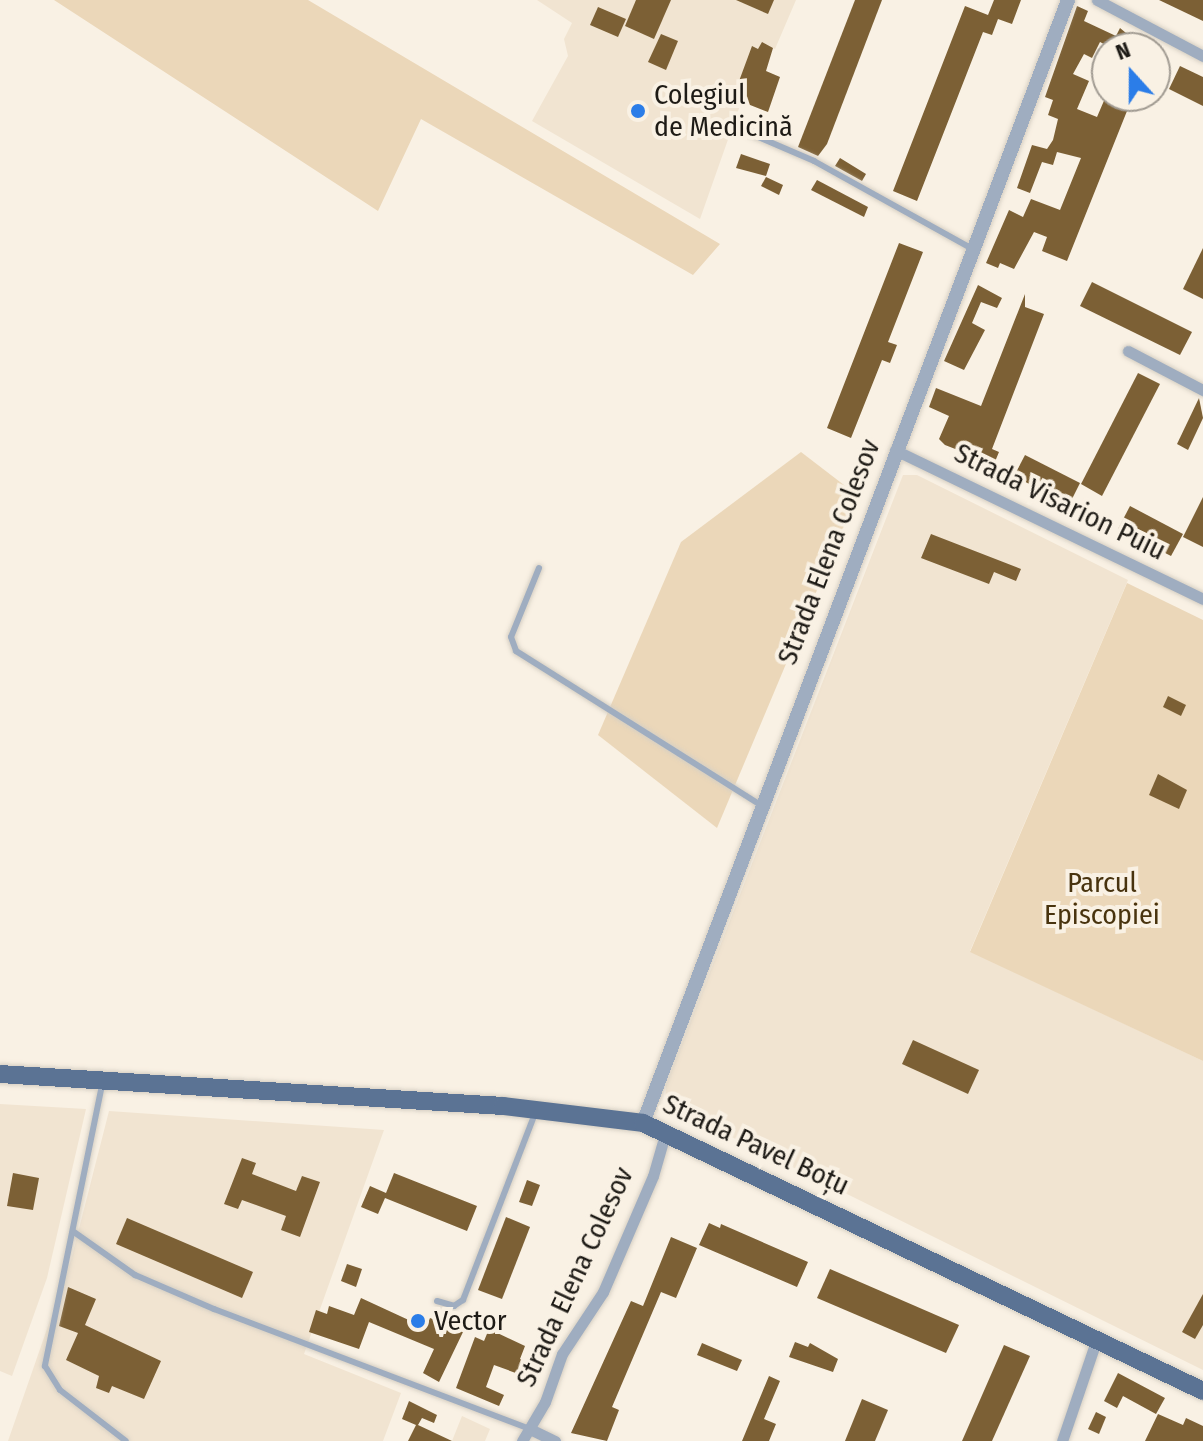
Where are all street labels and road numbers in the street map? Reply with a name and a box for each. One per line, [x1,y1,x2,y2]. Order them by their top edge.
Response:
street label: Strada Elena Colesov [771,435,887,669]
street label: Strada Visarion Puiu [949,436,1171,568]
street label: Strada Pavel Boțu [658,1087,854,1203]
street label: Strada Elena Colesov [509,1162,641,1392]

